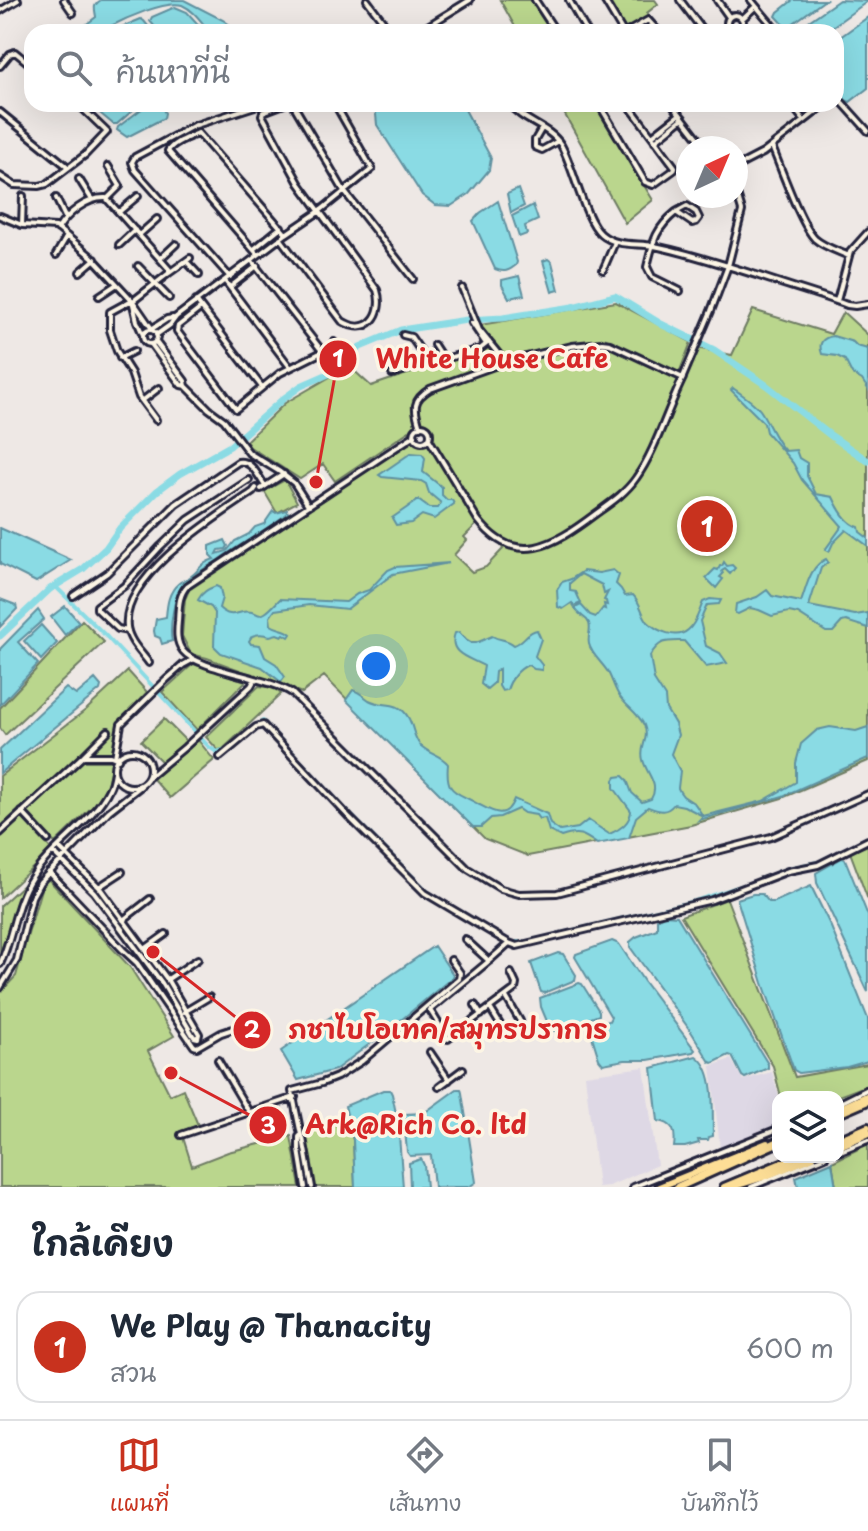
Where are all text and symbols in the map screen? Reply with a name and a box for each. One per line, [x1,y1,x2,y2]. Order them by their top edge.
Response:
search box [24,24,844,112]
icon: search [52,46,96,90]
text: ค้นหาที่นี่ [116,48,230,93]
north arrow [676,136,748,208]
callout: White House Cafe [318,334,625,384]
text: White House Cafe [376,338,608,377]
text: 1 [332,339,344,375]
pin: 1 [681,496,733,556]
your location [356,646,396,686]
callout: ภชาไบโอเทค/สมุทรปราการ [232,1005,624,1055]
text: ภชาไบโอเทค/สมุทรปราการ [288,1009,608,1050]
text: 2 [244,1010,261,1046]
map controls [772,1091,844,1163]
button: layers [772,1091,844,1163]
callout: Ark@Rich Co. ltd [248,1100,544,1150]
text: Ark@Rich Co. ltd [305,1104,527,1143]
text: 3 [260,1106,276,1142]
text: ใกล้เคียง [32,1216,174,1268]
text: We Play @ Thanacity [110,1302,431,1347]
text: 1 [54,1328,66,1367]
text: 600 m [746,1328,834,1367]
text: สวน [110,1352,156,1391]
tab: แผนที่ [110,1433,169,1519]
tab: เส้นทาง [389,1433,461,1519]
tab: บันทึกไว้ [681,1433,758,1519]

